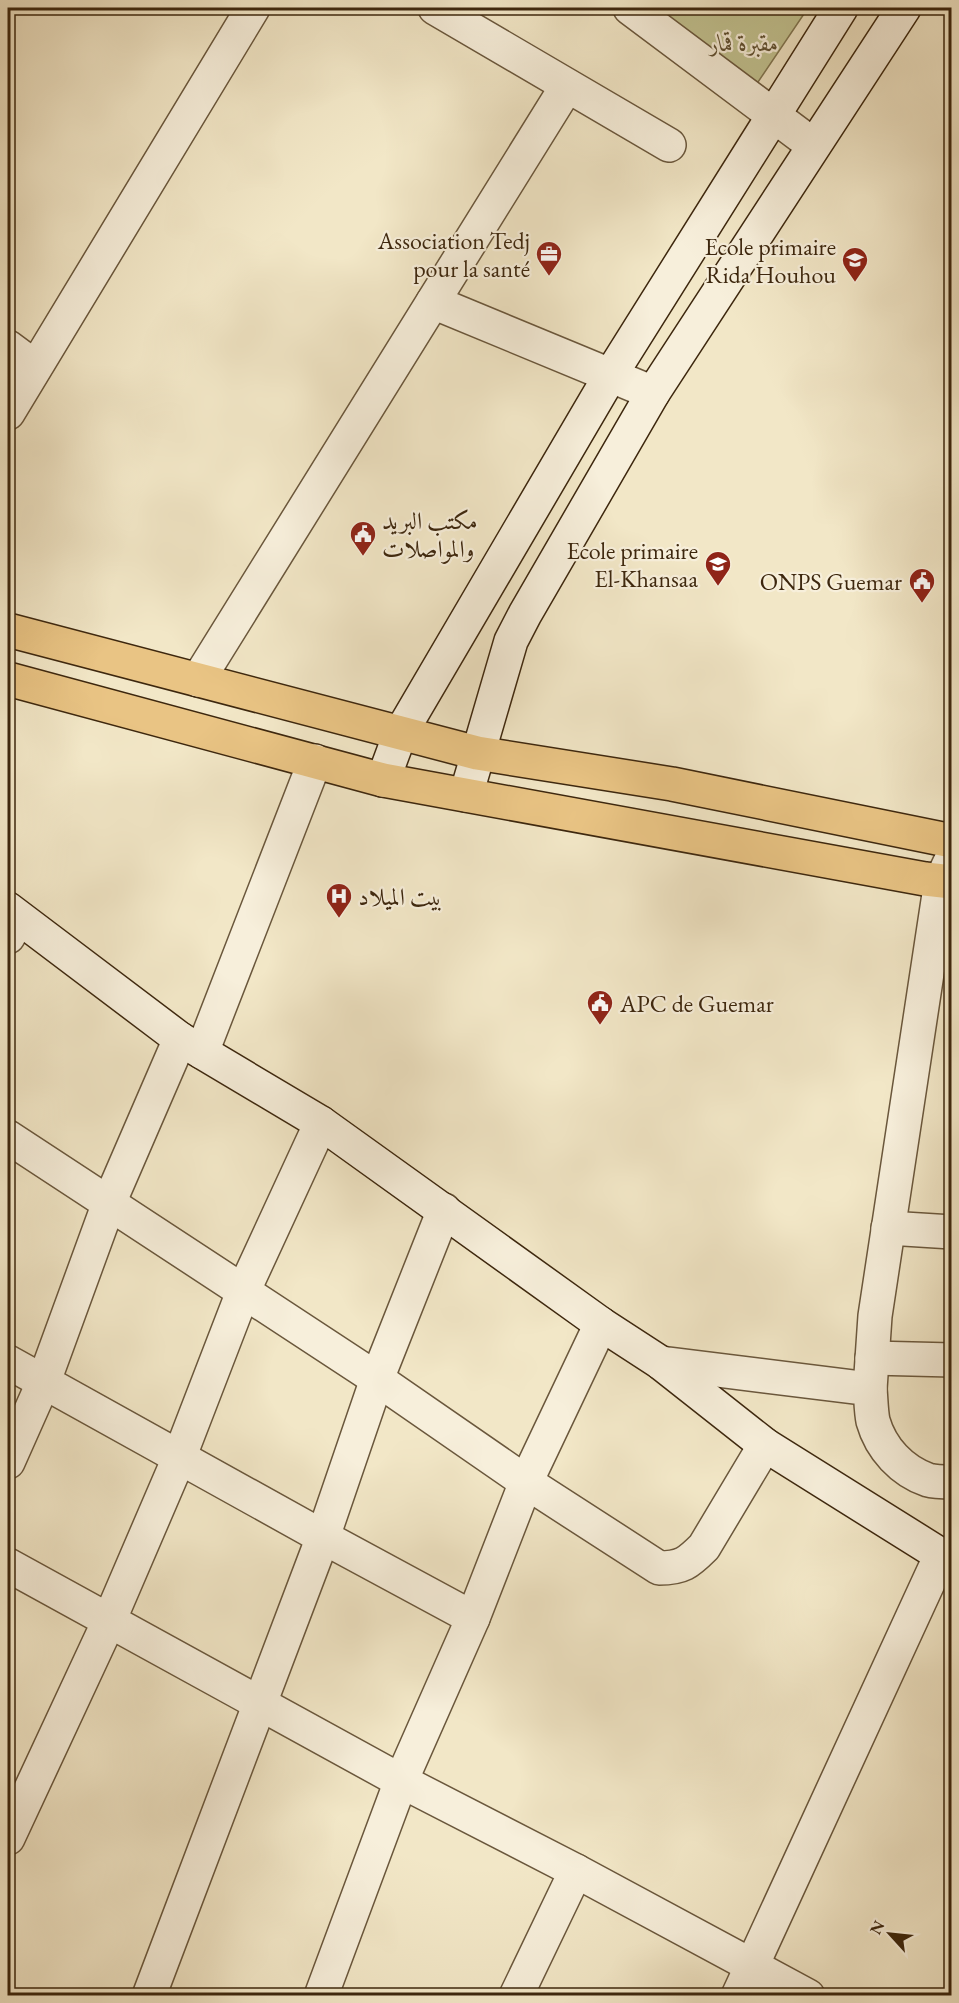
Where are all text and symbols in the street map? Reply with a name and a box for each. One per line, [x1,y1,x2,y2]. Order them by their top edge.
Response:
park label: مقبرة قمار [707,27,779,58]
place label: Association Tedj pour la santé [377,225,530,284]
place label: Ecole primaire Rida Houhou [704,231,836,290]
office icon: Association Tedj pour la santé [534,239,564,277]
school or university icon: Ecole primaire Rida Houhou [840,245,870,283]
place label: مكتب البريد والمواصلات [382,505,478,564]
public building icon: مكتب البريد والمواصلات [348,519,378,557]
place label: Ecole primaire El-Khansaa [566,535,698,594]
school or university icon: Ecole primaire El-Khansaa [703,549,733,587]
place label: ONPS Guemar [760,566,902,597]
public building icon: ONPS Guemar [907,566,937,604]
hospital icon: بيت الميلاد [324,881,354,919]
place label: بيت الميلاد [358,881,442,912]
public building icon: APC de Guemar [585,988,615,1026]
place label: APC de Guemar [619,988,774,1019]
north arrow [860,1904,920,1964]
text: N [865,1917,889,1938]

